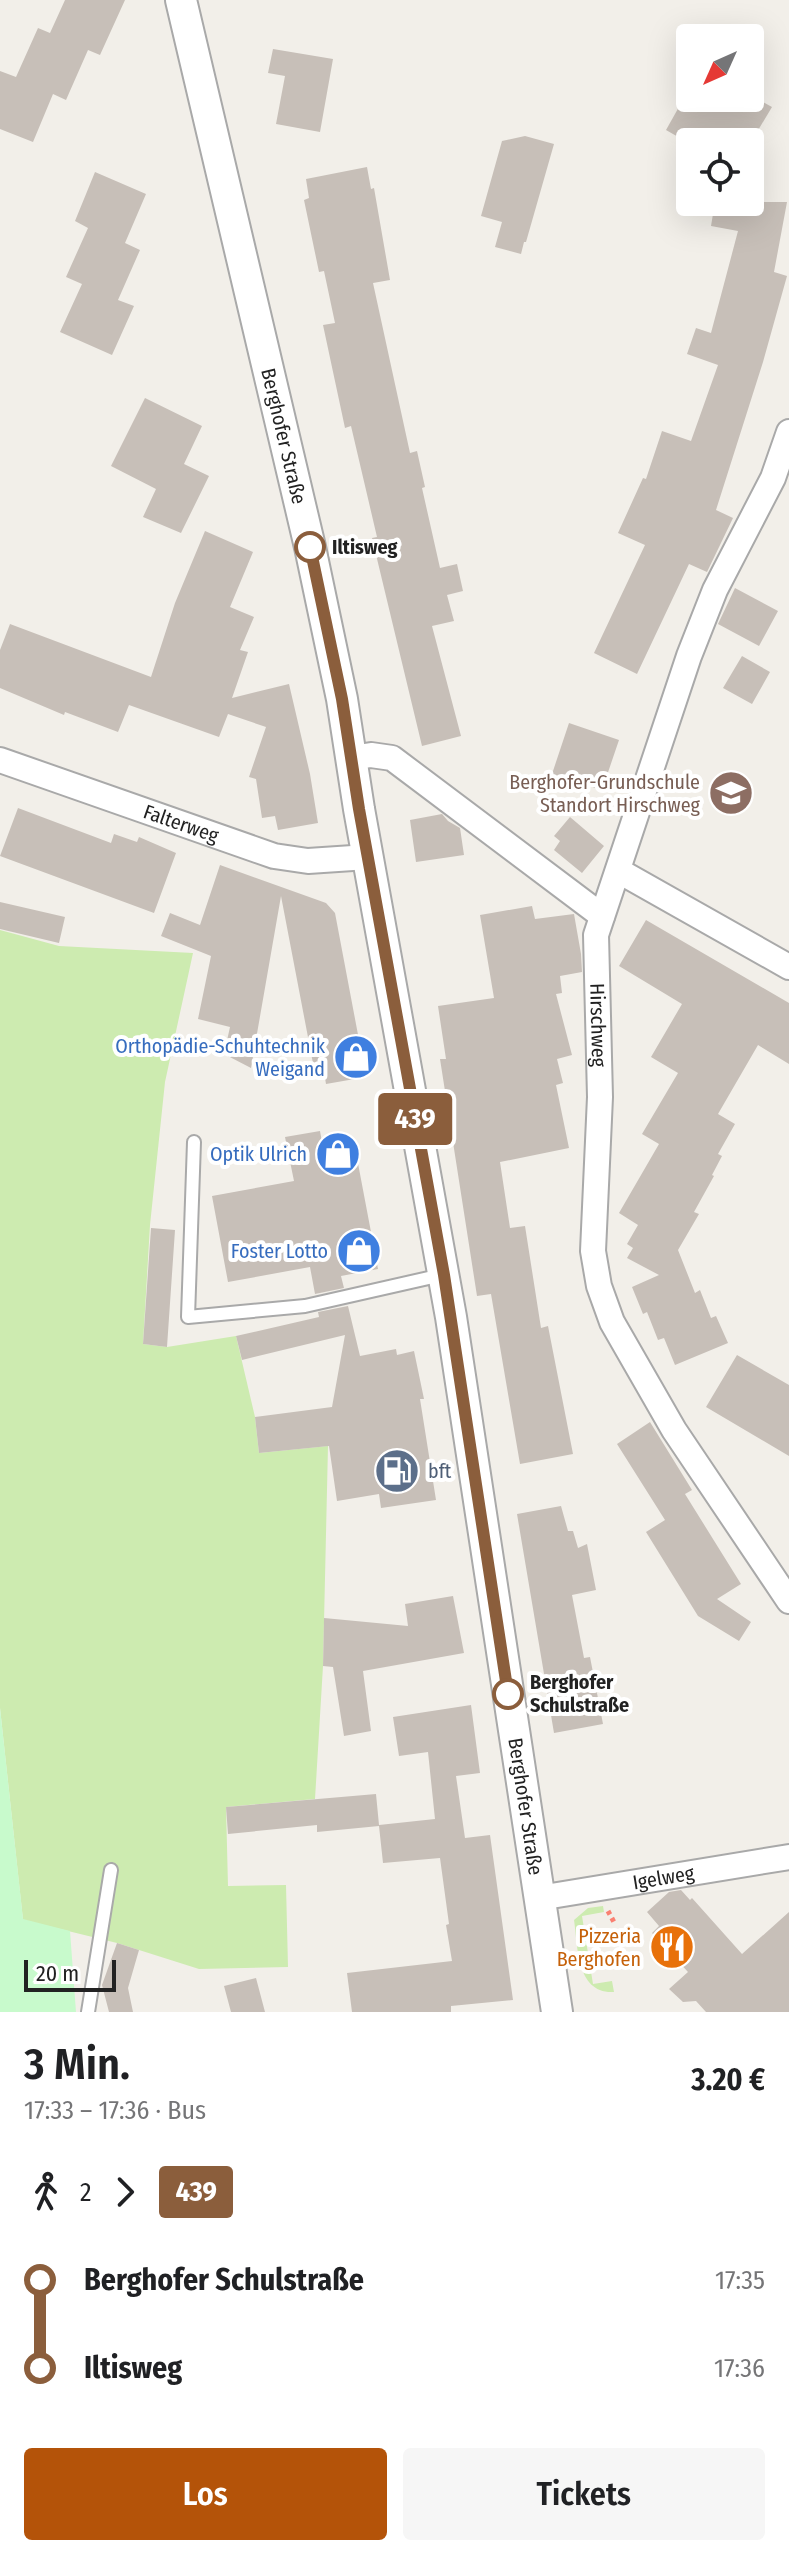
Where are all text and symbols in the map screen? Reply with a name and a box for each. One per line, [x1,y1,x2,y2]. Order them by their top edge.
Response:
north arrow [676,24,764,112]
map controls [676,24,764,216]
button: locate [676,128,764,216]
street label: Berghofer Straße [256,366,311,506]
marker: Iltisweg [295,532,325,562]
place label: Iltisweg [332,535,398,559]
school or university icon: Berghofer-Grundschule Standort Hirschweg [707,769,755,817]
place label: Berghofer-Grundschule Standort Hirschweg [509,770,701,817]
street label: Falterweg [140,799,223,848]
street label: Hirschweg [585,983,611,1068]
shop icon: Orthopädie-Schuhtechnik Weigand [332,1033,380,1081]
place label: Orthopädie-Schuhtechnik Weigand [115,1034,326,1081]
line badge: 439 [369,1093,461,1145]
text: 439 [394,1102,436,1135]
shop icon: Optik Ulrich [314,1130,362,1178]
place label: Optik Ulrich [210,1142,307,1166]
shop icon: Foster Lotto [335,1227,383,1275]
place label: Foster Lotto [231,1239,328,1263]
fuel station icon: bft [373,1447,421,1495]
place label: bft [428,1459,452,1483]
place label: Berghofer Schulstraße [530,1670,629,1717]
marker: Berghofer Schulstraße [493,1679,523,1709]
street label: Berghofer Straße [503,1736,548,1877]
street label: Igelweg [631,1861,696,1894]
restaurant icon: Pizzeria Berghofen [648,1923,696,1971]
place label: Pizzeria Berghofen [557,1924,641,1971]
scale bar [24,1956,116,1992]
text: 20 m [36,1960,79,1987]
text: 3 Min. [24,2038,130,2091]
text: 3.20 € [691,2062,765,2098]
text: 17:33 – 17:36 · Bus [24,2095,206,2126]
icon: walk [24,2170,68,2214]
icon: forward [103,2170,147,2214]
text: 439 [175,2175,217,2208]
text: 2 [80,2177,91,2208]
text: Berghofer Schulstraße [84,2262,364,2298]
text: 17:35 [715,2265,765,2296]
text: Iltisweg [84,2350,182,2386]
text: 17:36 [714,2353,765,2384]
button: Los [24,2448,387,2540]
button: Tickets [403,2448,765,2540]

